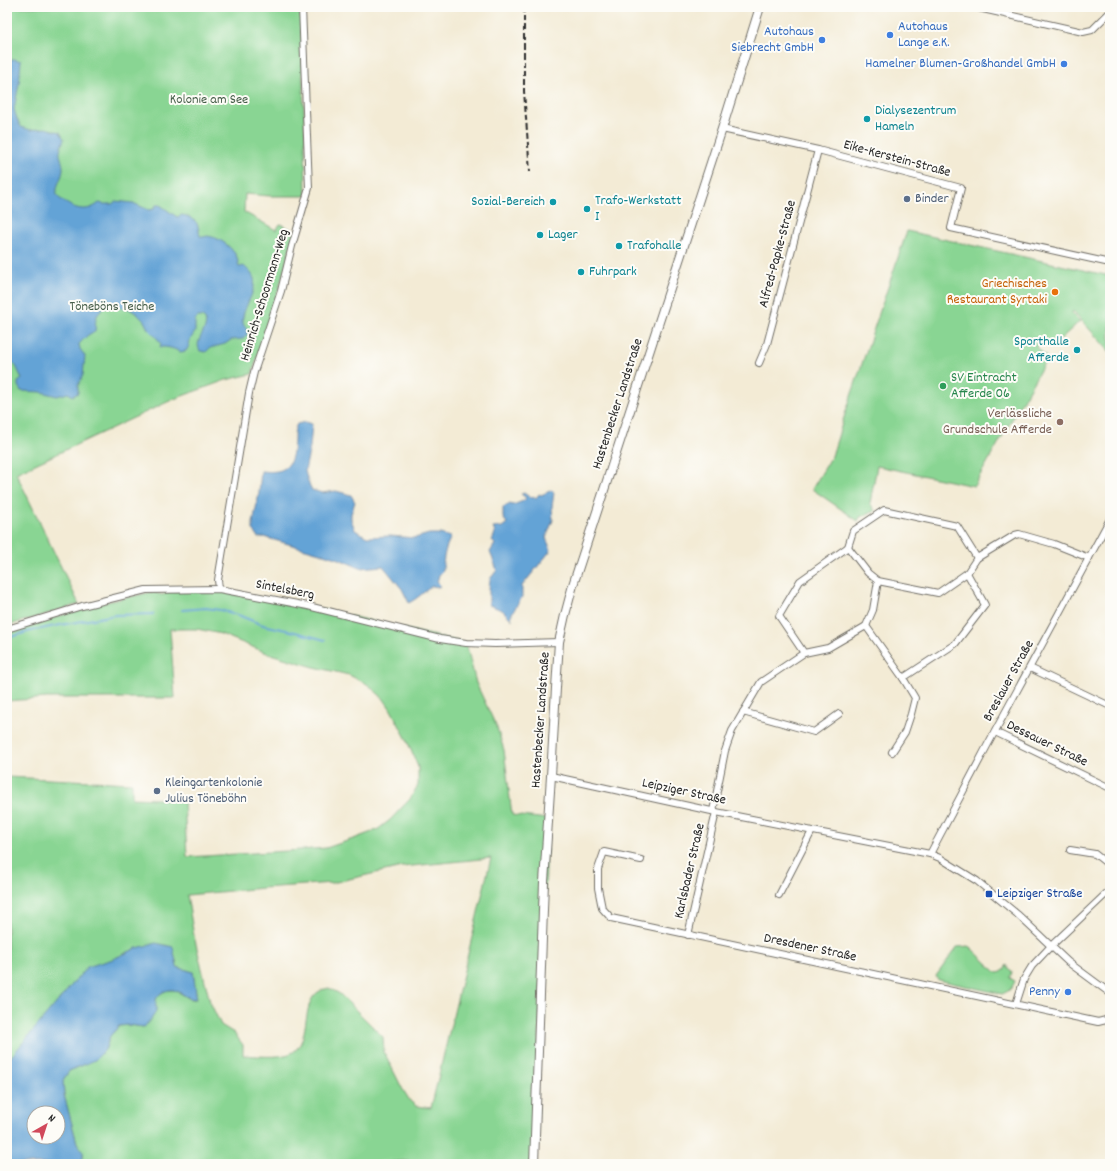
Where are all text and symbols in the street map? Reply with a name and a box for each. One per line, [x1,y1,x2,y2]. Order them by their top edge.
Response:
place label: Autohaus Lange e.K. [898,17,950,53]
place label: Autohaus Siebrecht GmbH [731,22,814,58]
marker: Autohaus Lange e.K. [885,30,895,40]
marker: Autohaus Siebrecht GmbH [817,35,827,45]
place label: Hamelner Blumen-Großhandel GmbH [865,54,1056,74]
marker: Hamelner Blumen-Großhandel GmbH [1059,59,1069,69]
park label: Kolonie am See [170,90,248,110]
place label: Dialysezentrum Hameln [875,101,956,137]
marker: Dialysezentrum Hameln [862,114,872,124]
street label: Eike-Kerstein-Straße [841,135,953,183]
place label: Binder [915,189,949,209]
place label: Trafo-Werkstatt I [595,191,681,227]
place label: Sozial-Bereich [471,192,545,212]
marker: Binder [902,194,912,204]
marker: Sozial-Bereich [548,197,558,207]
street label: Alfred-Papke-Straße [754,198,802,310]
marker: Trafo-Werkstatt I [582,204,592,214]
place label: Lager [548,225,579,245]
street label: Heinrich-Schoormann-Weg [235,227,295,363]
marker: Lager [535,230,545,240]
place label: Trafohalle [627,236,681,256]
marker: Trafohalle [614,241,624,251]
place label: Fuhrpark [589,262,637,282]
marker: Fuhrpark [576,267,586,277]
place label: Griechisches Restaurant Syrtaki [947,274,1047,310]
marker: Griechisches Restaurant Syrtaki [1050,287,1060,297]
park label: Töneböns Teiche [70,297,154,317]
place label: Sporthalle Afferde [1014,332,1069,368]
street label: Hastenbecker Landstraße [587,336,649,472]
marker: Sporthalle Afferde [1072,345,1082,355]
place label: SV Eintracht Afferde 06 [951,368,1017,404]
marker: SV Eintracht Afferde 06 [938,381,948,391]
place label: Verlässliche Grundschule Afferde [943,404,1052,440]
marker: Verlässliche Grundschule Afferde [1055,417,1065,427]
street label: Sintelsberg [254,575,316,605]
street label: Breslauer Straße [978,637,1040,725]
street label: Hastenbecker Landstraße [526,651,556,789]
street label: Dessauer Straße [1003,716,1091,772]
place label: Kleingartenkolonie Julius Töneböhn [165,773,262,809]
street label: Leipziger Straße [640,773,728,811]
marker: Kleingartenkolonie Julius Töneböhn [152,786,162,796]
street label: Karlsbader Straße [669,821,711,921]
place label: Leipziger Straße [997,884,1082,904]
marker: Leipziger Straße [984,889,994,899]
street label: Dresdener Straße [762,928,858,968]
place label: Penny [1029,982,1060,1002]
marker: Penny [1063,987,1073,997]
north arrow [26,1105,66,1145]
text: N [44,1111,59,1127]

